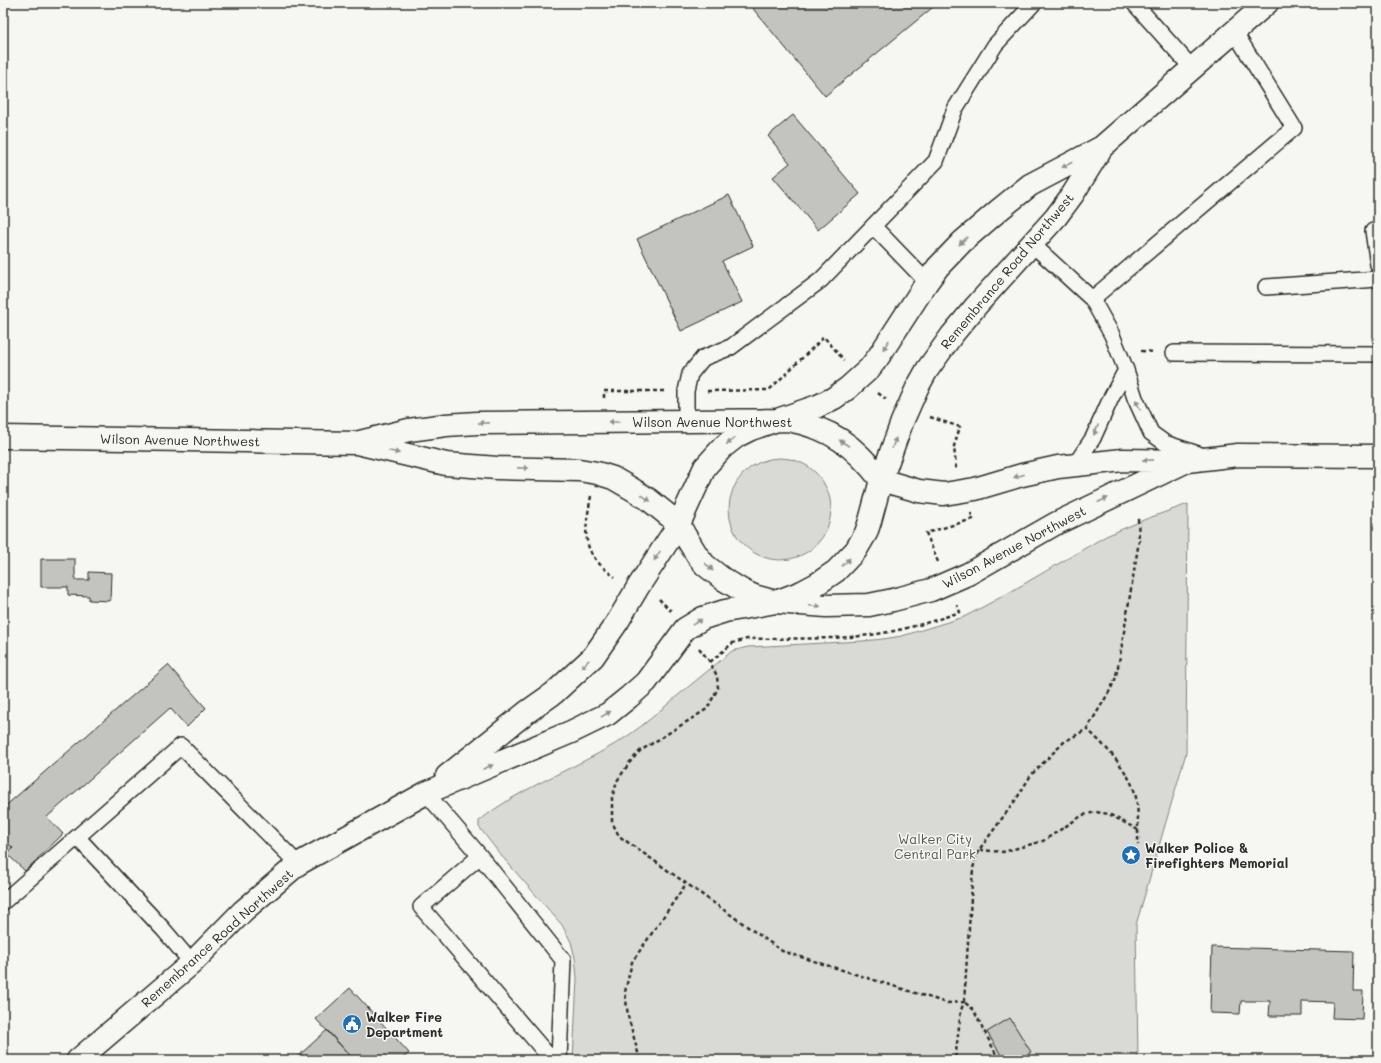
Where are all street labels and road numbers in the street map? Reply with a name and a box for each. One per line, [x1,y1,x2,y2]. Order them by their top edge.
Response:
street label: Remembrance Road Northwest [936,189,1077,352]
street label: Wilson Avenue Northwest [632,413,792,430]
street label: Wilson Avenue Northwest [100,430,261,449]
street label: Wilson Avenue Northwest [939,501,1089,592]
street label: Remembrance Road Northwest [137,865,296,1010]

